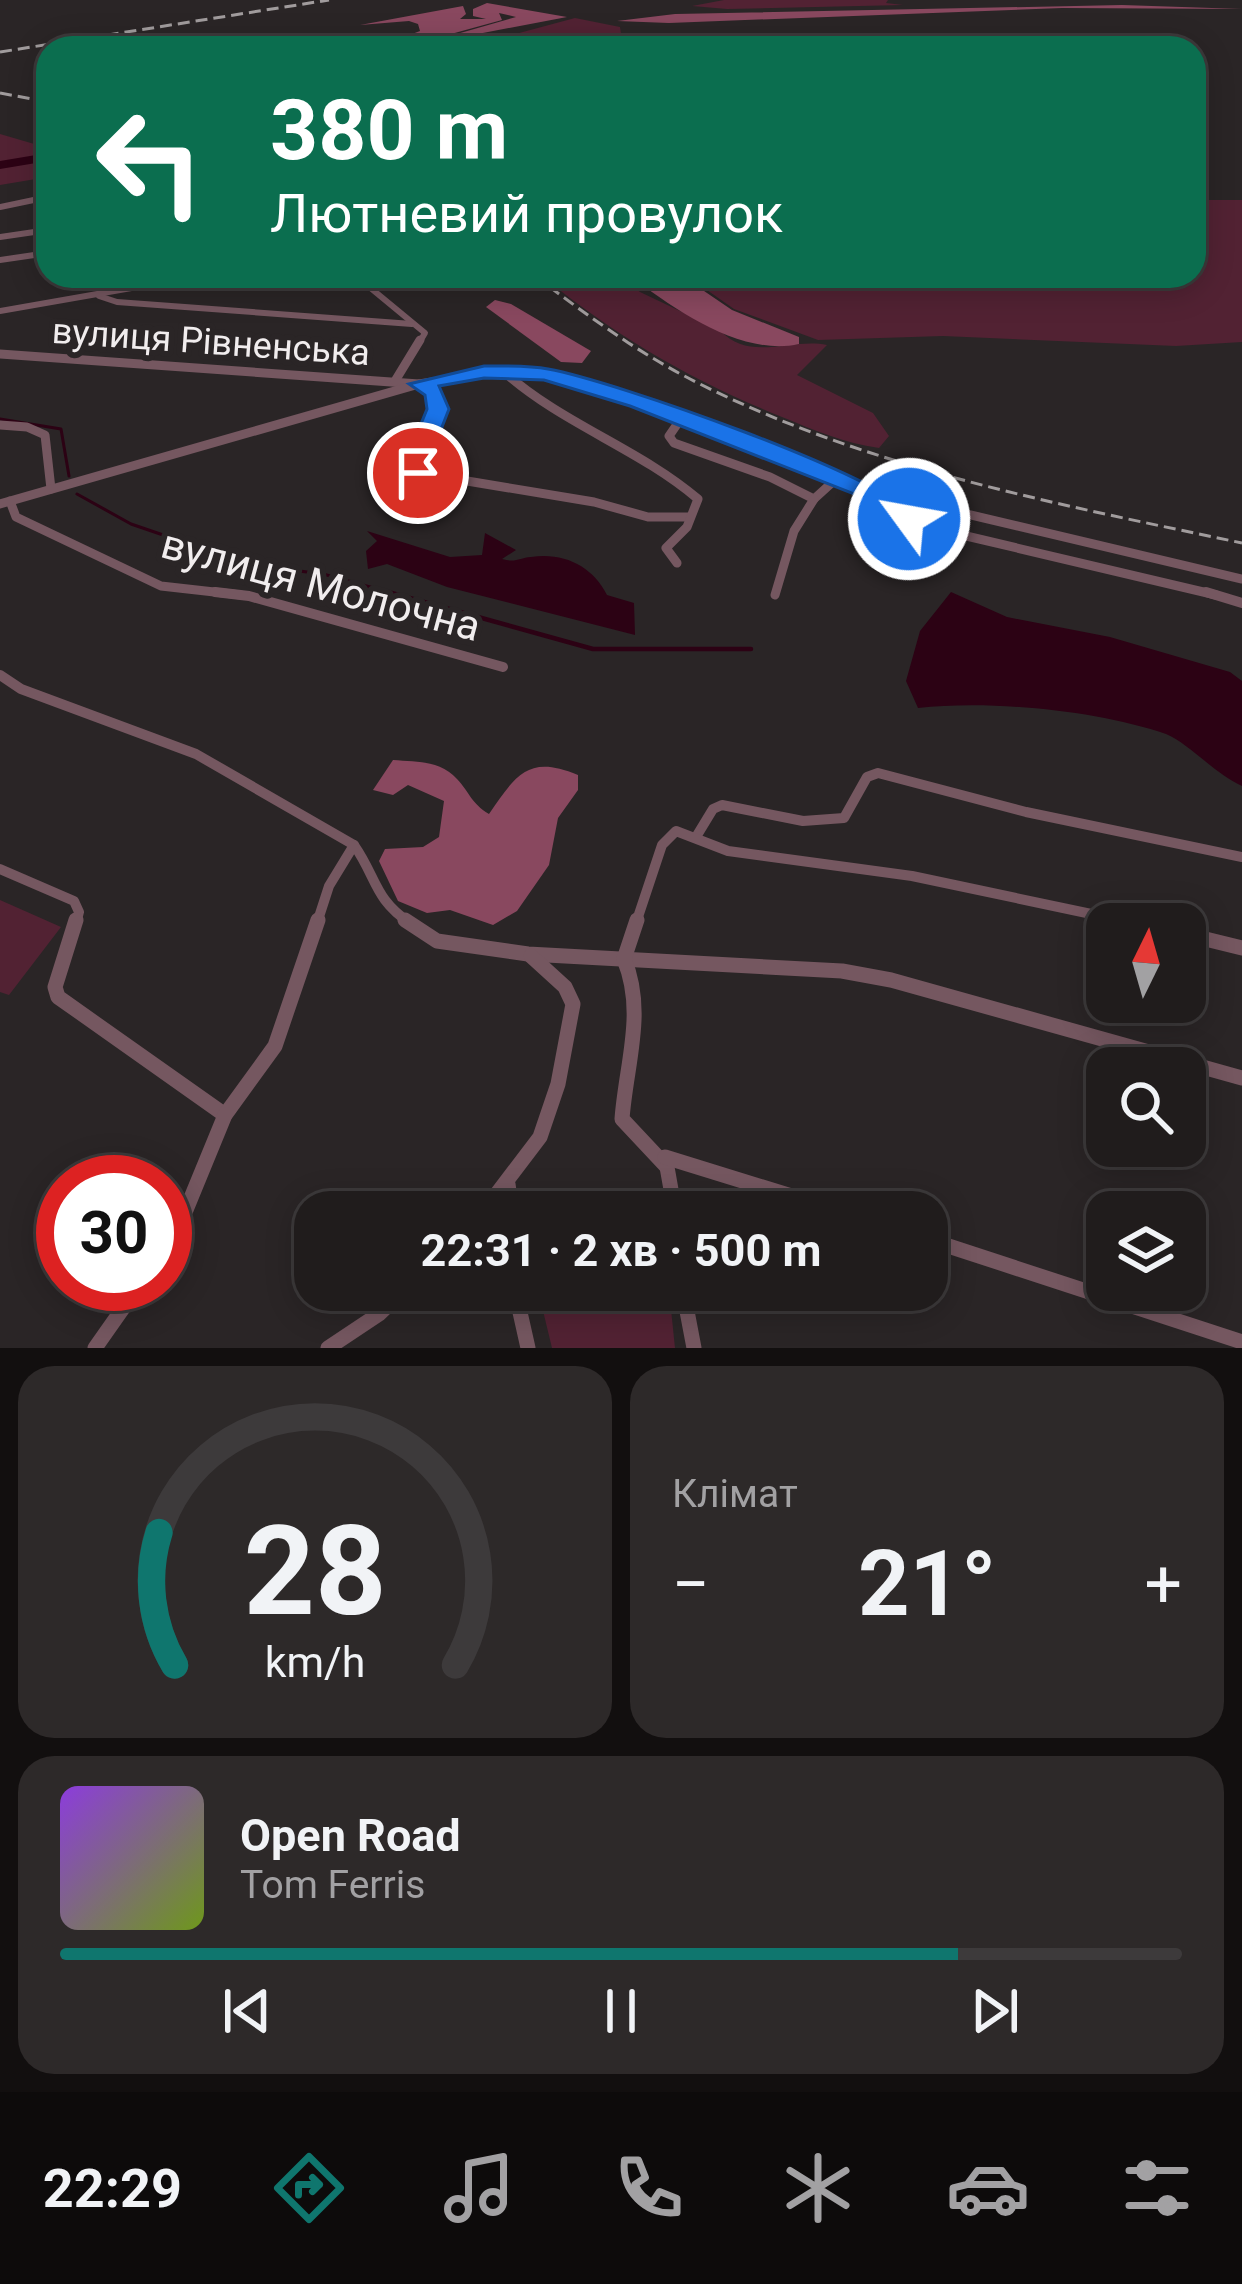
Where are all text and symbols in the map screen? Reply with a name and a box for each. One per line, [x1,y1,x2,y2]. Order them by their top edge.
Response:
text: 380 m [270,81,508,180]
icon: left [72,84,228,240]
text: Лютневий провулок [270,182,783,245]
street label: вулиця Рівненська [51,310,371,374]
pin [367,422,469,524]
icon: arrive [385,440,451,506]
position arrow [846,456,972,582]
street label: вулиця Молочна [156,519,486,651]
north arrow [1086,903,1206,1023]
map controls [1086,903,1206,1311]
button: search [1086,1047,1206,1167]
speed limit sign: 30 [36,1155,192,1311]
button: layers [1086,1191,1206,1311]
text: 22:31 · 2 хв · 500 m [421,1224,821,1277]
text: Клімат [672,1471,798,1517]
text: 28 [243,1498,387,1644]
text: 21° [858,1532,996,1637]
text: − [672,1546,710,1623]
text: + [1145,1546,1182,1623]
text: km/h [265,1637,365,1687]
text: Open Road [240,1809,461,1862]
text: Tom Ferris [240,1862,425,1908]
icon: previous [214,1978,280,2044]
icon: pause [588,1978,654,2044]
icon: next [962,1978,1028,2044]
icon: directions [267,2146,351,2230]
icon: music [437,2146,521,2230]
icon: phone [607,2146,691,2230]
icon: climate [776,2146,860,2230]
icon: car [946,2146,1030,2230]
icon: filters [1115,2146,1199,2230]
text: 22:29 [43,2157,182,2220]

